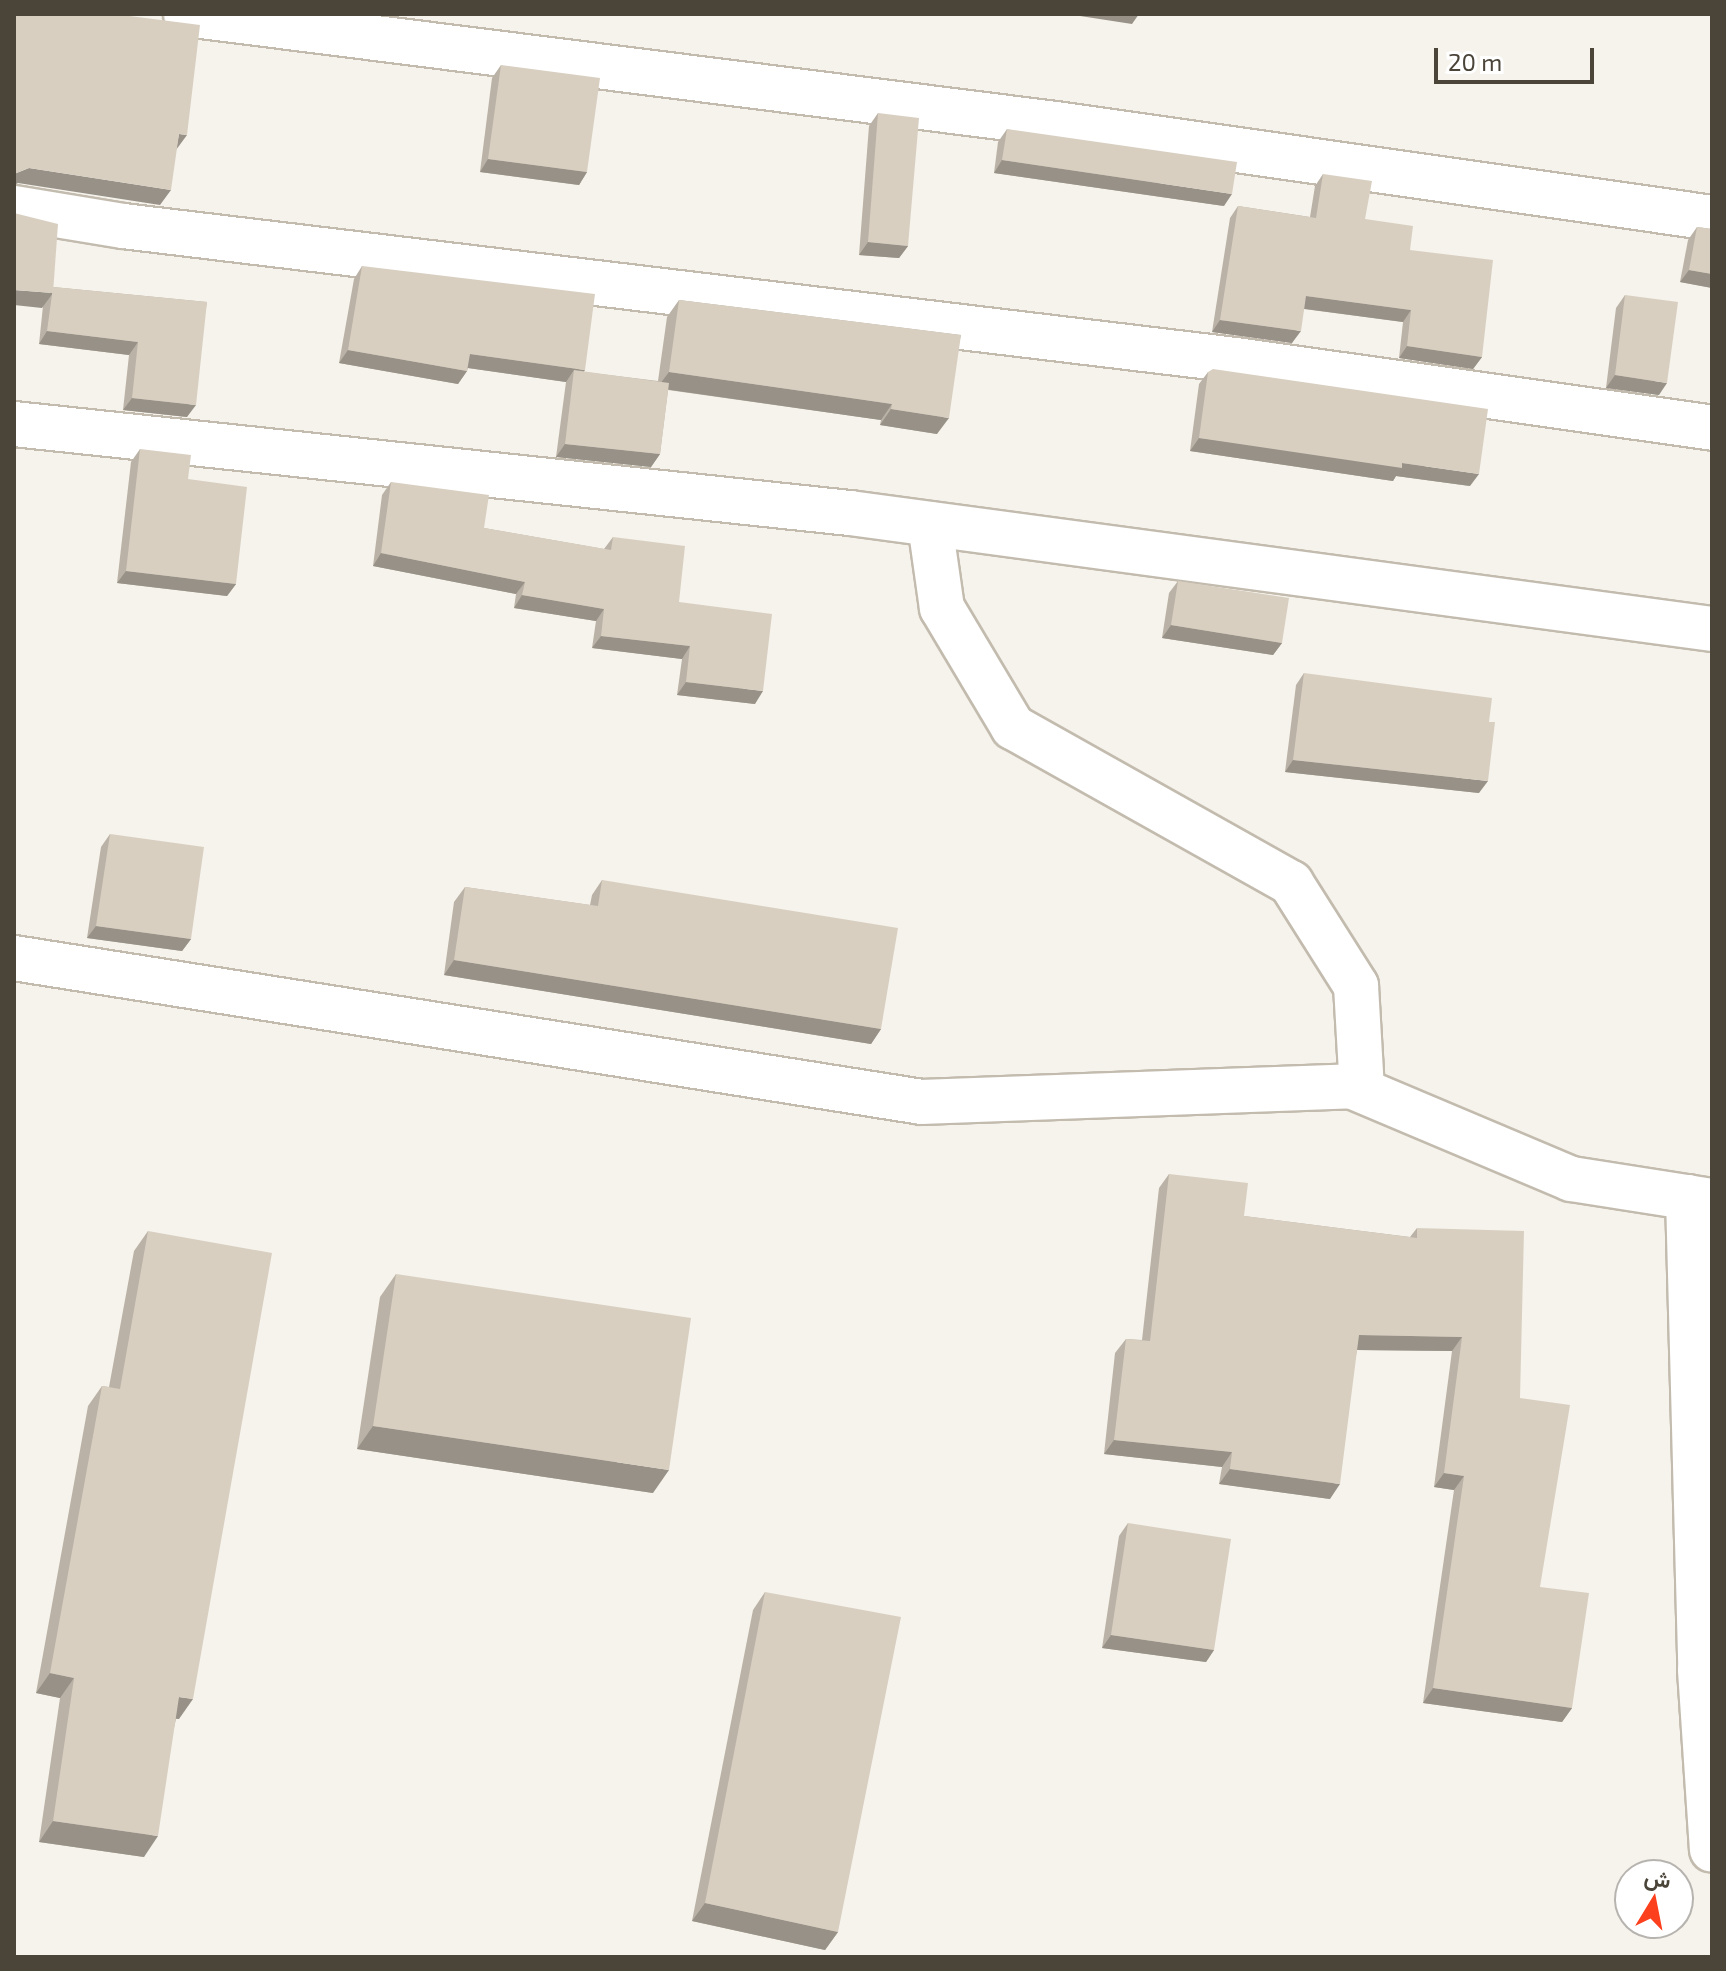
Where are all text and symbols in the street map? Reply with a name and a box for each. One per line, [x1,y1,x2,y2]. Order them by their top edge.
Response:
scale bar [1438,32,1598,82]
text: 20 m [1448,47,1502,76]
north arrow [1614,1859,1694,1939]
text: ش [1643,1862,1673,1892]

